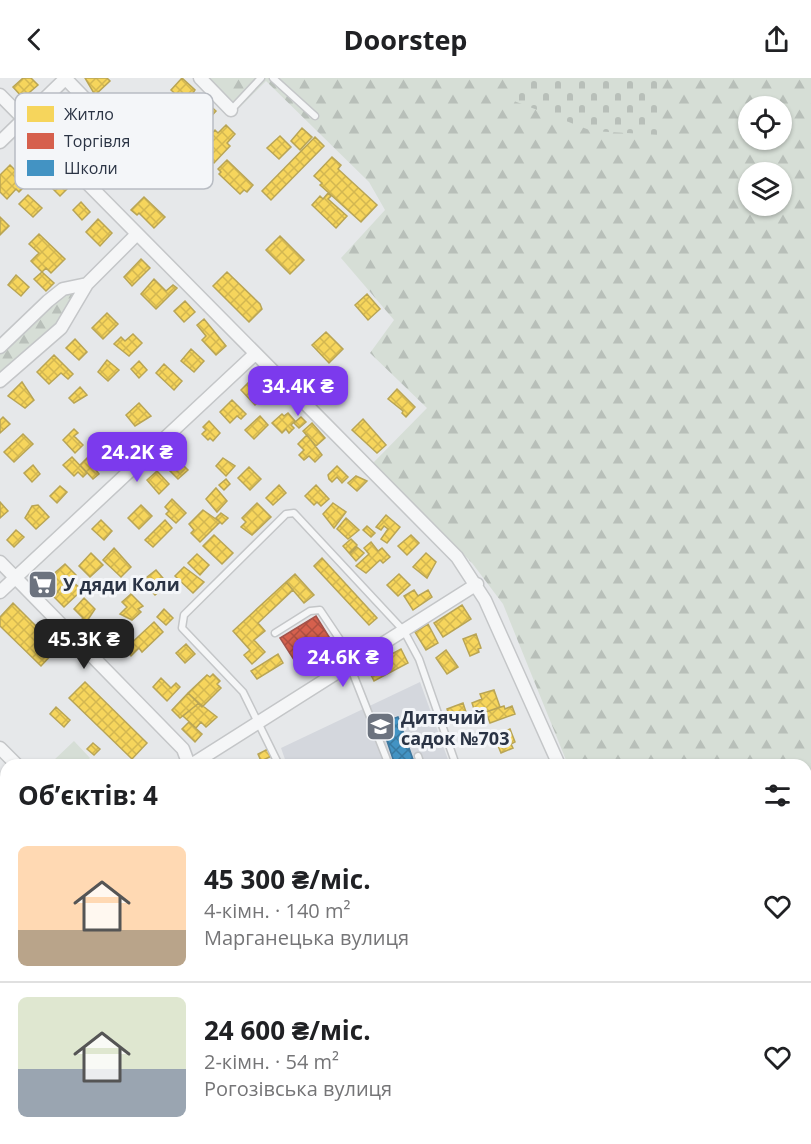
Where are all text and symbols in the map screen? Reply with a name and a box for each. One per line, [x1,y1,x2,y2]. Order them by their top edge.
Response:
text: Doorstep [344,21,467,58]
icon: back [18,23,51,56]
icon: share [760,23,793,56]
legend [15,93,213,189]
map controls [738,96,792,216]
button: locate [738,96,792,150]
text: Житло [64,103,114,125]
text: Торгівля [64,130,130,152]
text: Школи [64,157,118,179]
button: layers [738,162,792,216]
pin: 34.4K ₴ [243,366,353,417]
text: 34.4K ₴ [262,372,334,399]
pin: 24.2K ₴ [82,432,192,483]
text: 24.2K ₴ [101,438,173,465]
supermarket icon: У дяди Коли [26,568,58,600]
place label: У дяди Коли [63,572,180,596]
pin: 45.3K ₴ [29,619,139,670]
text: 45.3K ₴ [48,625,120,652]
pin: 24.6K ₴ [288,637,398,688]
text: 24.6K ₴ [307,643,379,670]
place label: Дитячий садок №703 [401,705,509,750]
school or university icon: Дитячий садок №703 [364,711,396,743]
text: Об’єктів: 4 [18,777,158,813]
icon: filters [761,779,794,812]
text: 45 300 ₴/міс. [204,861,371,897]
icon: home [66,870,138,942]
icon: heart [761,890,794,923]
text: 4-кімн. · 140 m² [204,897,350,924]
text: Марганецька вулиця [204,924,409,951]
text: 24 600 ₴/міс. [204,1012,371,1048]
icon: home [66,1021,138,1093]
icon: heart [761,1041,794,1074]
text: 2-кімн. · 54 m² [204,1048,339,1075]
text: Рогозівська вулиця [204,1075,392,1102]

